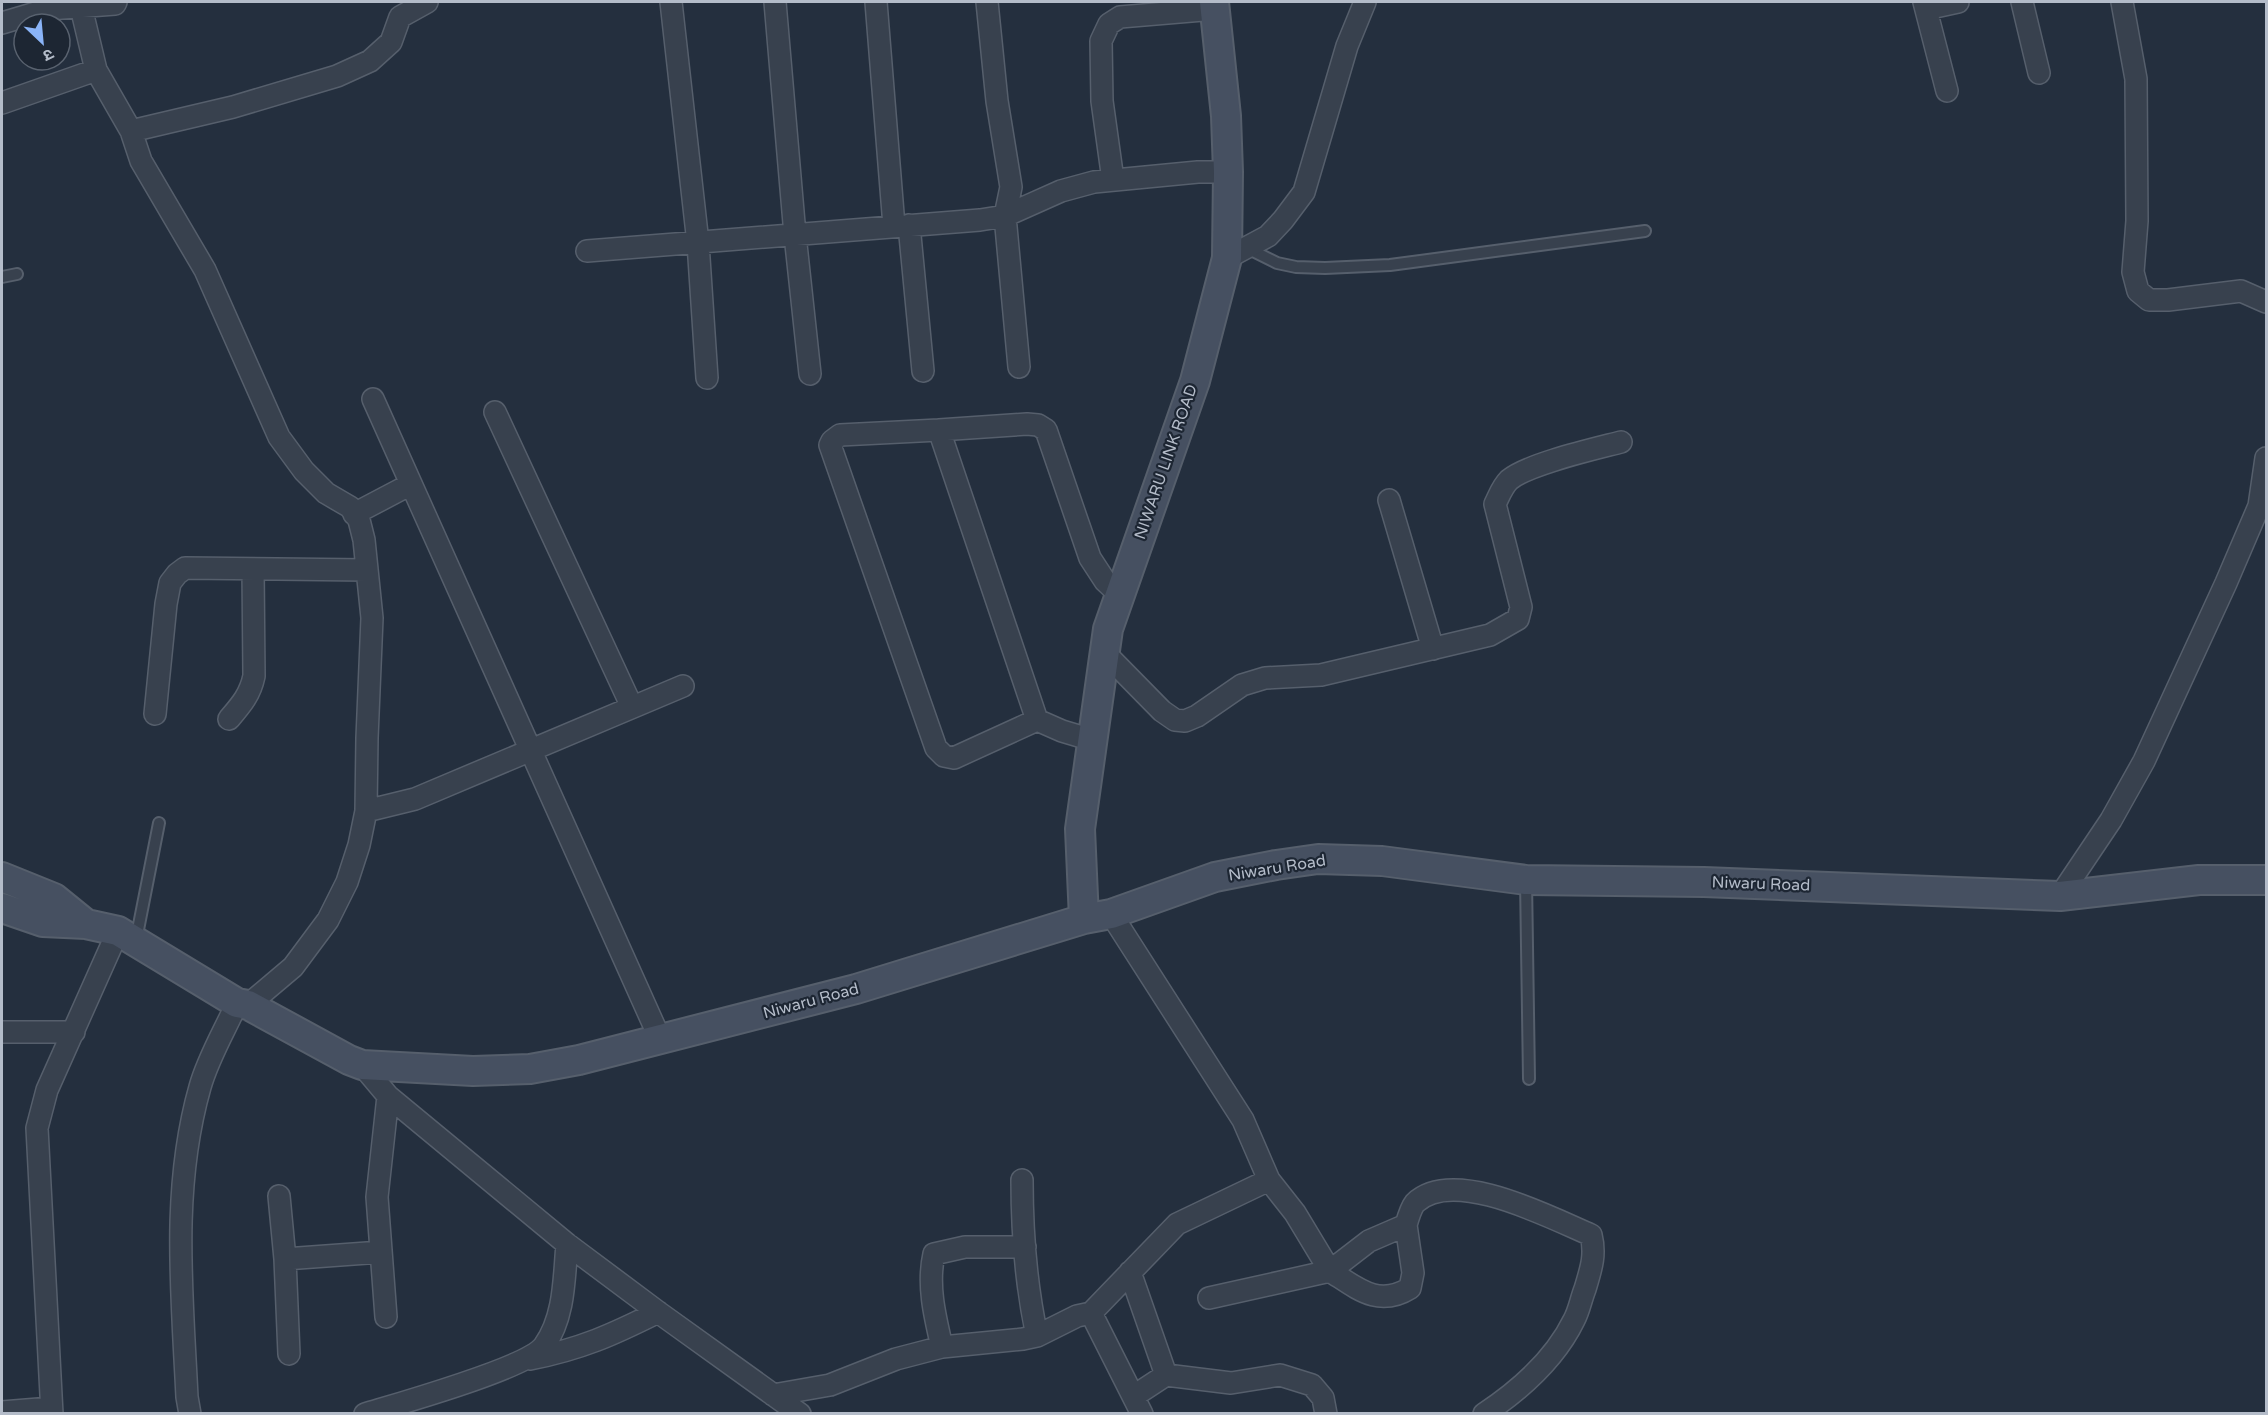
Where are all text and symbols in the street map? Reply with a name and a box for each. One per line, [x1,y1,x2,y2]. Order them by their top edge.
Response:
north arrow [12,12,72,72]
text: उ [39,44,57,66]
street label: NIWARU LINK ROAD [1130,382,1202,542]
street label: Niwaru Road [1227,850,1327,886]
street label: Niwaru Road [1711,872,1811,896]
street label: Niwaru Road [761,979,861,1023]

